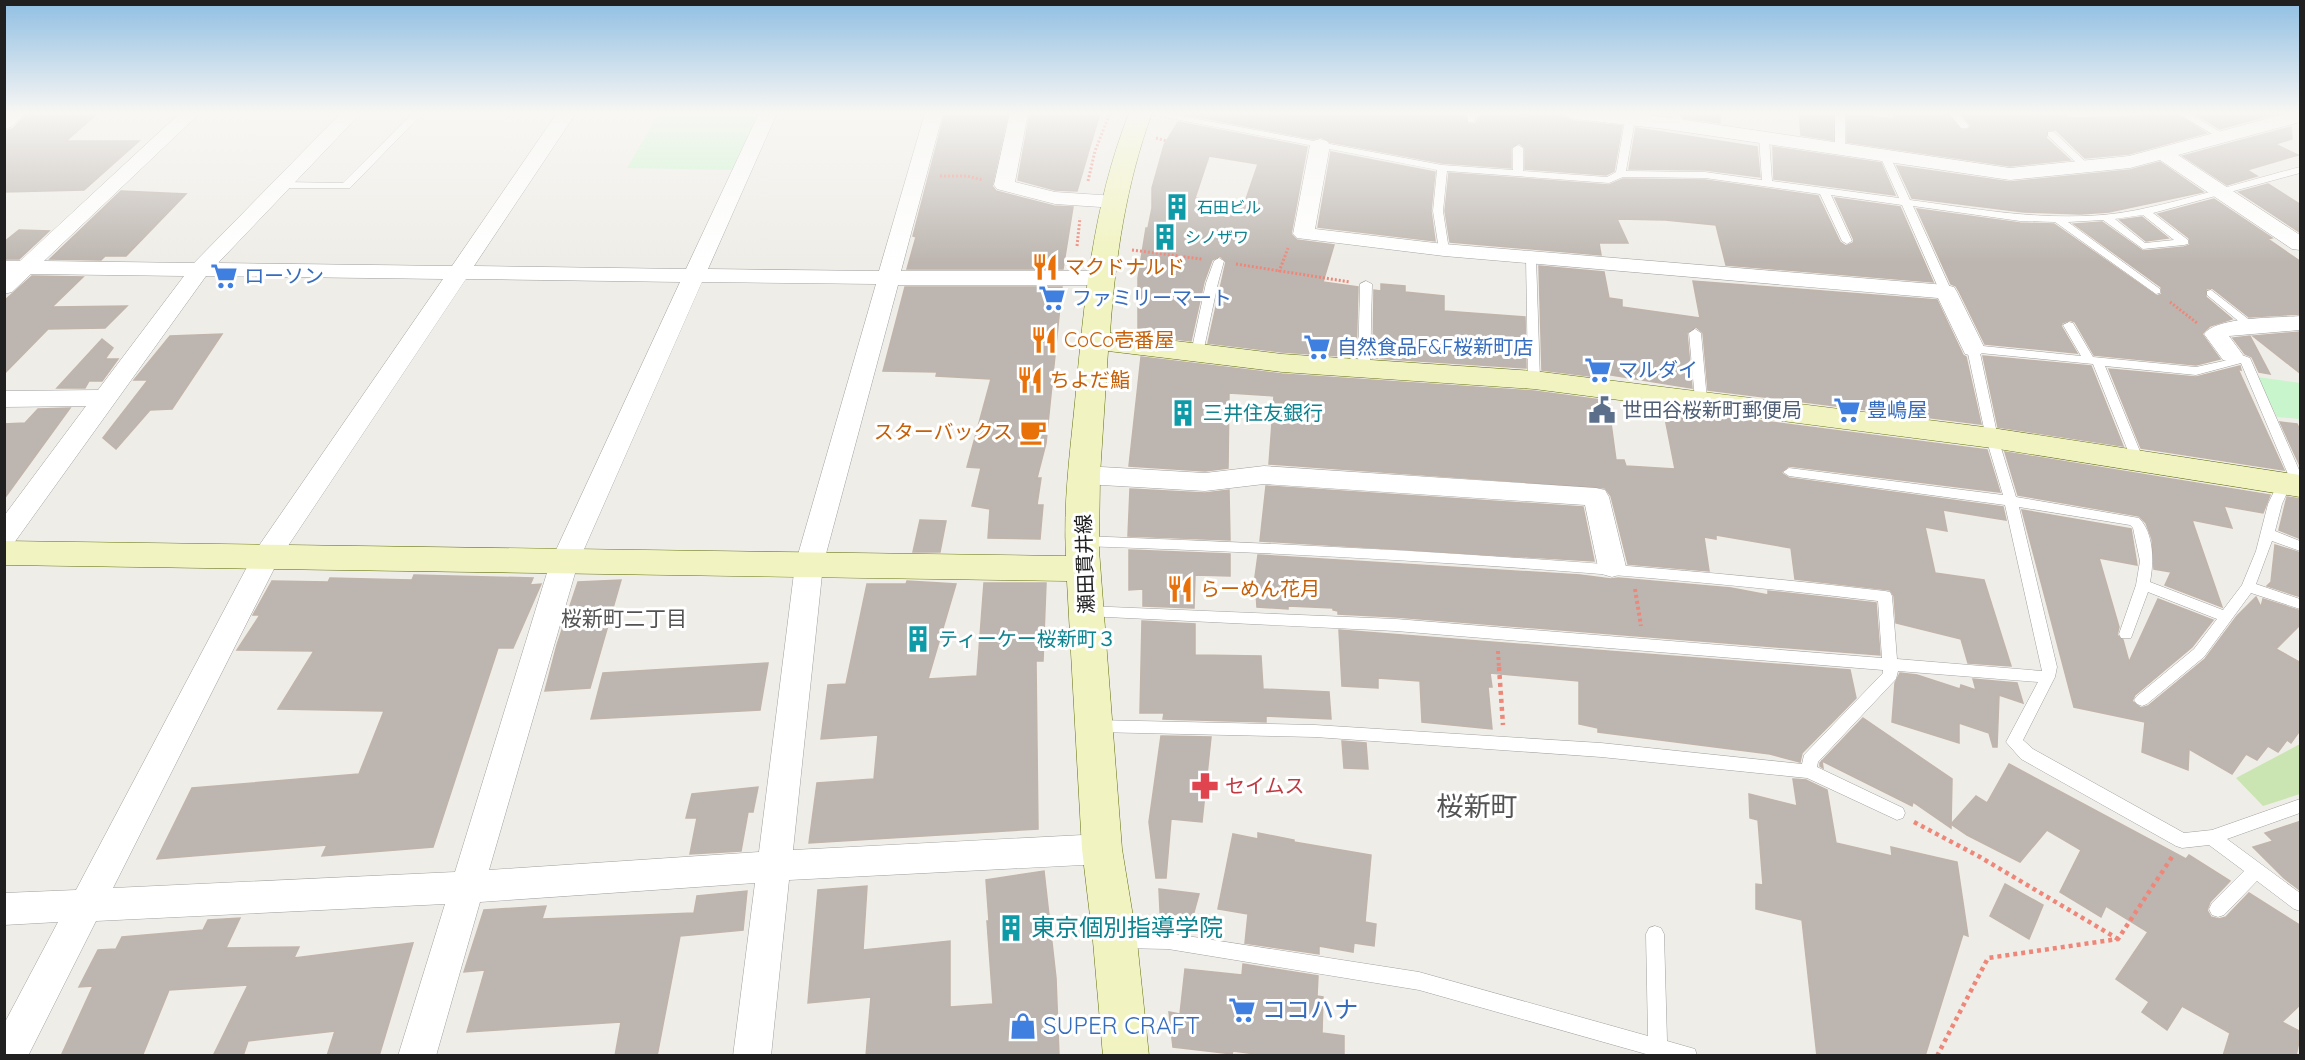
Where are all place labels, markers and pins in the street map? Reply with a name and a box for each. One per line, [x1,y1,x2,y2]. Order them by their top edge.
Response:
building icon: 石田ビル [1162,192,1192,222]
place label: 石田ビル [1197,197,1261,217]
building icon: シノザワ [1150,222,1180,252]
place label: シノザワ [1185,227,1249,247]
restaurant icon: マクドナルド [1030,252,1060,282]
place label: マクドナルド [1065,254,1185,279]
supermarket icon: ローソン [209,261,239,291]
place label: ローソン [244,263,324,288]
supermarket icon: ファミリーマート [1037,283,1067,313]
place label: ファミリーマート [1072,285,1232,310]
restaurant icon: CoCo壱番屋 [1029,325,1059,355]
place label: CoCo壱番屋 [1064,327,1174,352]
supermarket icon: 自然食品F&F桜新町店 [1302,332,1332,362]
place label: 自然食品F&F桜新町店 [1337,334,1533,359]
supermarket icon: マルダイ [1583,355,1613,385]
place label: マルダイ [1618,357,1698,382]
restaurant icon: ちよだ鮨 [1015,365,1045,395]
place label: ちよだ鮨 [1050,367,1130,392]
public building icon: 世田谷桜新町郵便局 [1587,395,1617,425]
supermarket icon: 豊嶋屋 [1832,395,1862,425]
place label: 世田谷桜新町郵便局 [1622,397,1802,422]
place label: 豊嶋屋 [1867,397,1927,422]
building icon: 三井住友銀行 [1168,398,1198,428]
place label: 三井住友銀行 [1203,400,1323,425]
cafe icon: スターバックス [1018,417,1048,447]
place label: スターバックス [874,419,1013,444]
restaurant icon: らーめん花月 [1165,574,1195,604]
place label: らーめん花月 [1200,576,1320,601]
building icon: ティーケー桜新町３ [903,624,933,654]
place label: ティーケー桜新町３ [938,626,1117,651]
pharmacy icon: セイムス [1190,771,1220,801]
place label: セイムス [1225,773,1305,798]
place label: 東京個別指導学院 [1031,912,1223,942]
building icon: 東京個別指導学院 [996,913,1026,943]
place label: ココハナ [1262,994,1358,1024]
supermarket icon: ココハナ [1227,995,1257,1025]
place label: SUPER CRAFT [1043,1010,1200,1040]
shop icon: SUPER CRAFT [1008,1011,1038,1041]

